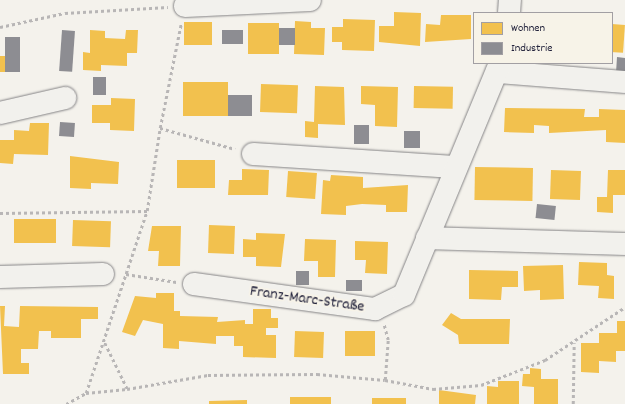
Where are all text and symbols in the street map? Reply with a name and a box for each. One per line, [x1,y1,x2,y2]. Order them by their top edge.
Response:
legend [473,12,613,64]
text: Wohnen [511,20,545,37]
text: Industrie [511,40,552,57]
street label: Franz-Marc-Straße [249,282,365,318]

